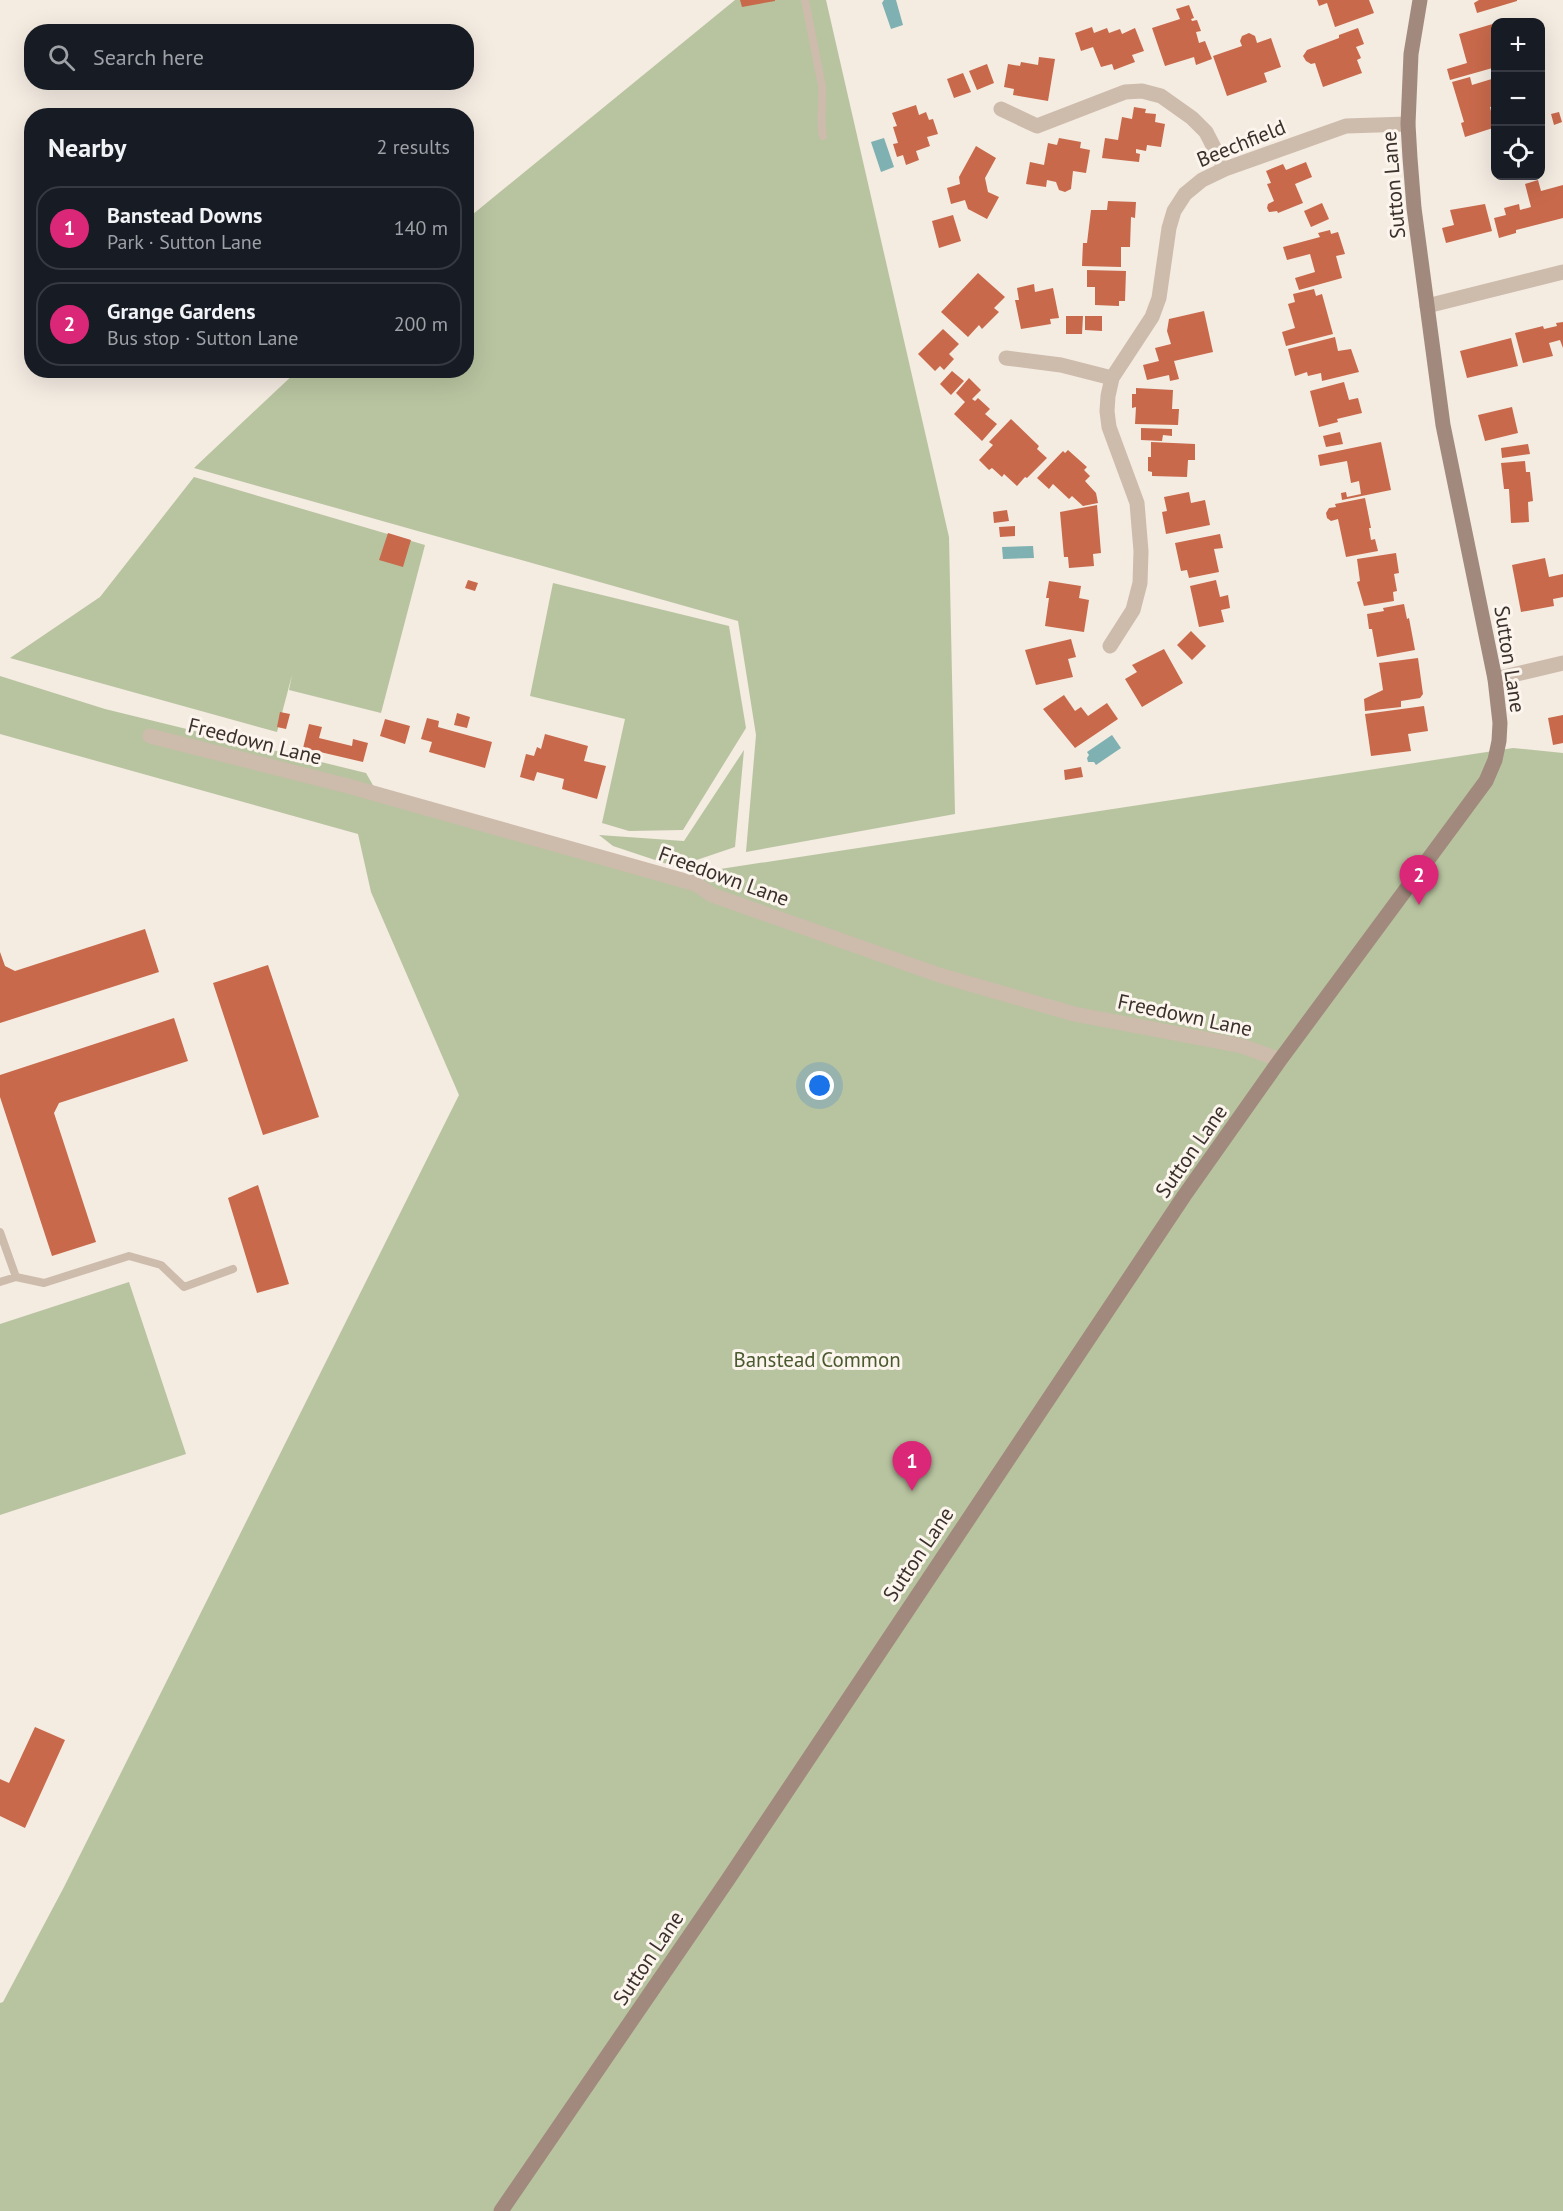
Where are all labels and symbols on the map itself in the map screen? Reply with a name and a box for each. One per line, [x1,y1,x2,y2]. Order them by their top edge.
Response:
street label: Beechfield [1193,113,1289,173]
street label: Sutton Lane [1375,130,1411,240]
street label: Sutton Lane [1488,604,1532,714]
street label: Freedown Lane [185,711,325,771]
street label: Freedown Lane [655,840,793,912]
pin: 2 [1400,856,1438,905]
street label: Freedown Lane [1115,988,1255,1042]
your location [805,1071,834,1100]
street label: Sutton Lane [1149,1099,1233,1203]
park label: Banstead Common [733,1346,901,1373]
pin: 1 [892,1442,932,1491]
street label: Sutton Lane [877,1502,959,1606]
street label: Sutton Lane [607,1906,689,2010]

